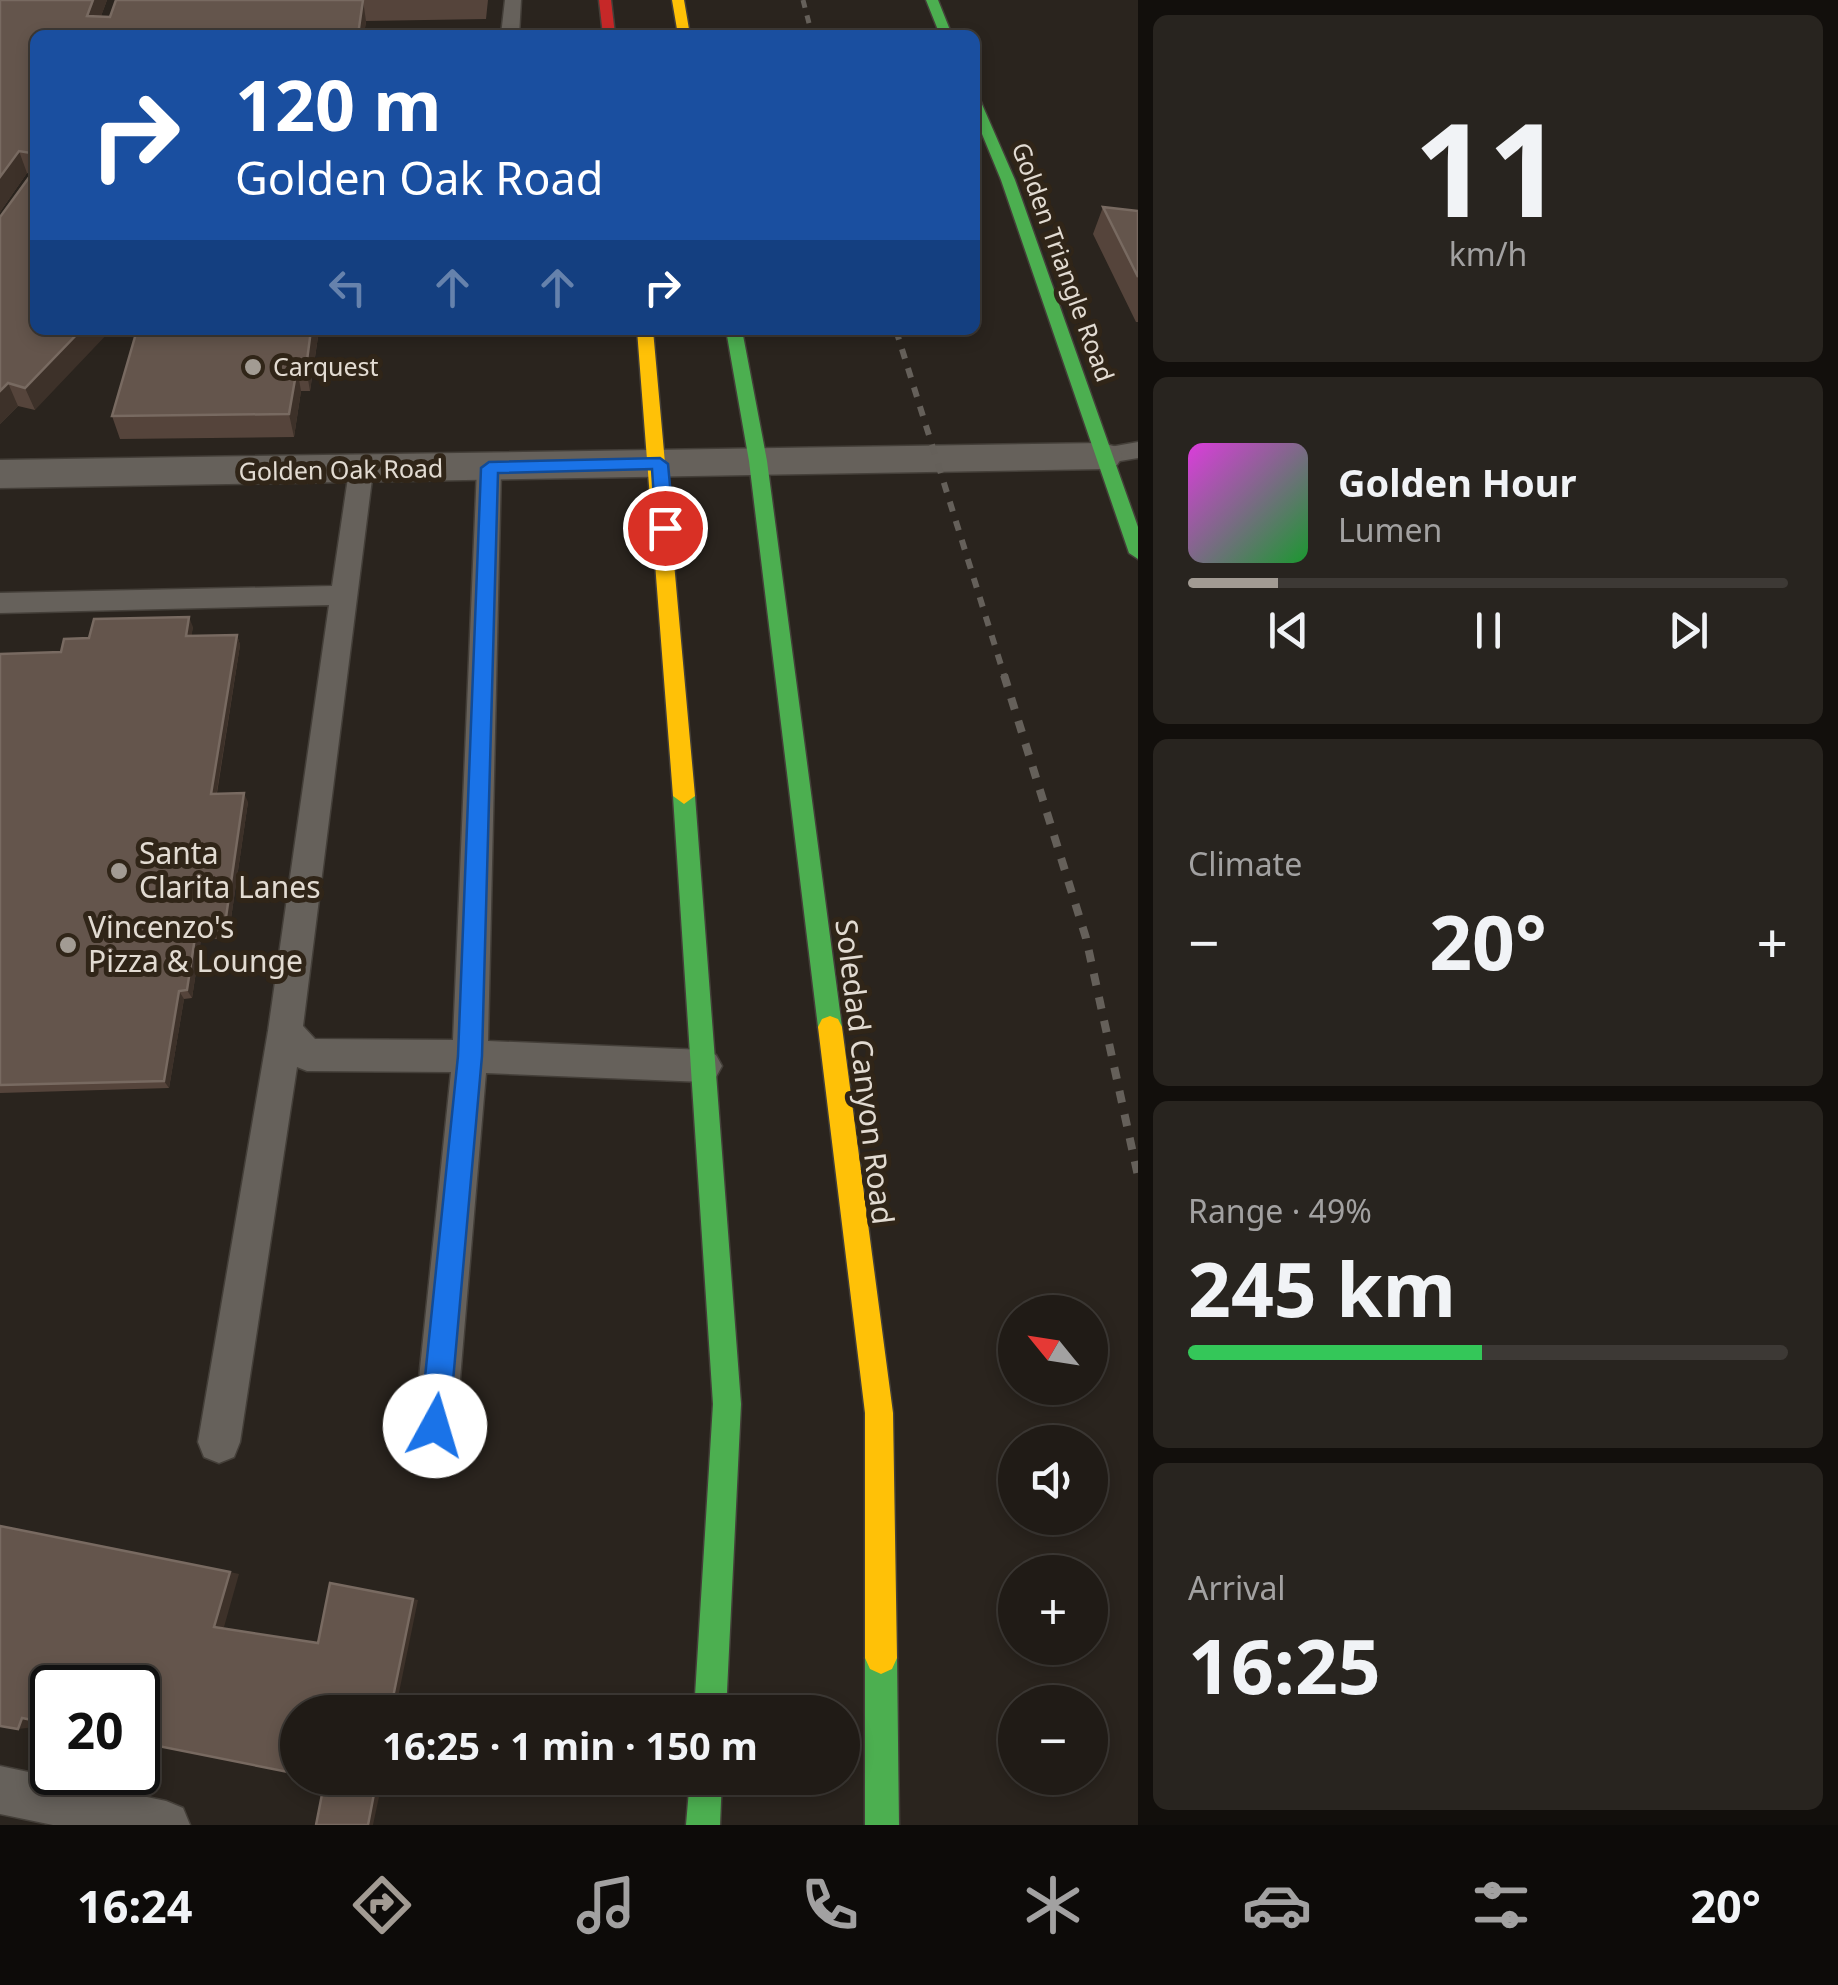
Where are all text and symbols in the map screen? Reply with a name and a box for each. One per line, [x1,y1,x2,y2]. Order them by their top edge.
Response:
text: 120 m [235,56,442,152]
icon: right [70,70,200,200]
text: 11 [1414,78,1562,255]
street label: Golden Triangle Road [1005,137,1123,386]
text: Golden Oak Road [235,147,603,208]
text: km/h [1449,232,1527,275]
icon: left [320,260,375,315]
icon: ahead [425,260,480,315]
icon: ahead [530,260,585,315]
icon: right [635,260,690,315]
place label: Carquest [273,349,379,383]
marker: Carquest [242,356,264,378]
street label: Golden Oak Road [238,450,444,488]
text: Golden Hour [1338,456,1576,508]
pin [623,486,708,571]
icon: arrive [638,501,693,556]
text: Lumen [1338,508,1442,551]
icon: previous [1261,603,1316,658]
icon: pause [1461,603,1516,658]
icon: next [1661,603,1716,658]
place label: Santa Clarita Lanes [139,832,321,907]
text: Climate [1188,842,1302,885]
marker: Santa Clarita Lanes [108,860,130,882]
text: 20° [1429,890,1547,992]
text: − [1188,904,1219,979]
text: + [1757,904,1788,979]
place label: Vincenzo's Pizza & Lounge [88,906,303,981]
street label: Soledad Canyon Road [826,917,905,1227]
marker: Vincenzo's Pizza & Lounge [57,934,79,956]
text: Range · 49% [1188,1189,1372,1232]
text: 245 km [1188,1237,1456,1339]
north arrow [998,1295,1108,1405]
map controls [998,1295,1108,1795]
position arrow [383,1374,487,1478]
button: sound [998,1425,1108,1535]
button: + [998,1555,1108,1665]
text: Arrival [1188,1566,1286,1609]
text: 16:25 [1188,1614,1381,1716]
speed limit sign: 20 [30,1665,160,1795]
button: − [998,1685,1108,1795]
text: 16:25 · 1 min · 150 m [382,1719,758,1771]
icon: directions [347,1870,417,1940]
icon: music [571,1870,641,1940]
icon: phone [795,1870,865,1940]
icon: climate [1018,1870,1088,1940]
icon: car [1242,1870,1312,1940]
icon: filters [1466,1870,1536,1940]
text: 16:24 [77,1875,193,1936]
text: 20° [1690,1875,1761,1936]

